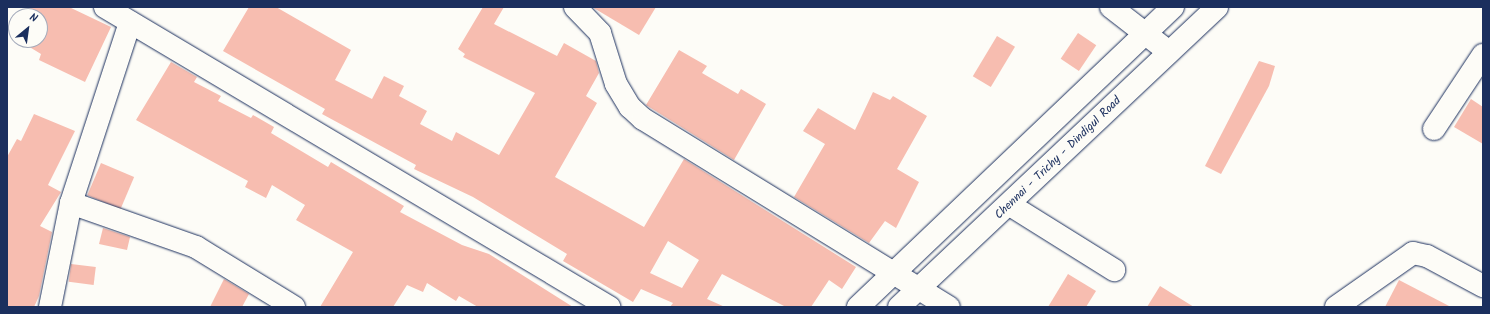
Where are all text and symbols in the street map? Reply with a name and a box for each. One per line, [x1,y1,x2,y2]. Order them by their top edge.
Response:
north arrow [8,8,48,48]
text: N [26,9,41,28]
street label: Chennai - Trichy - Dindigul Road [992,94,1124,222]

